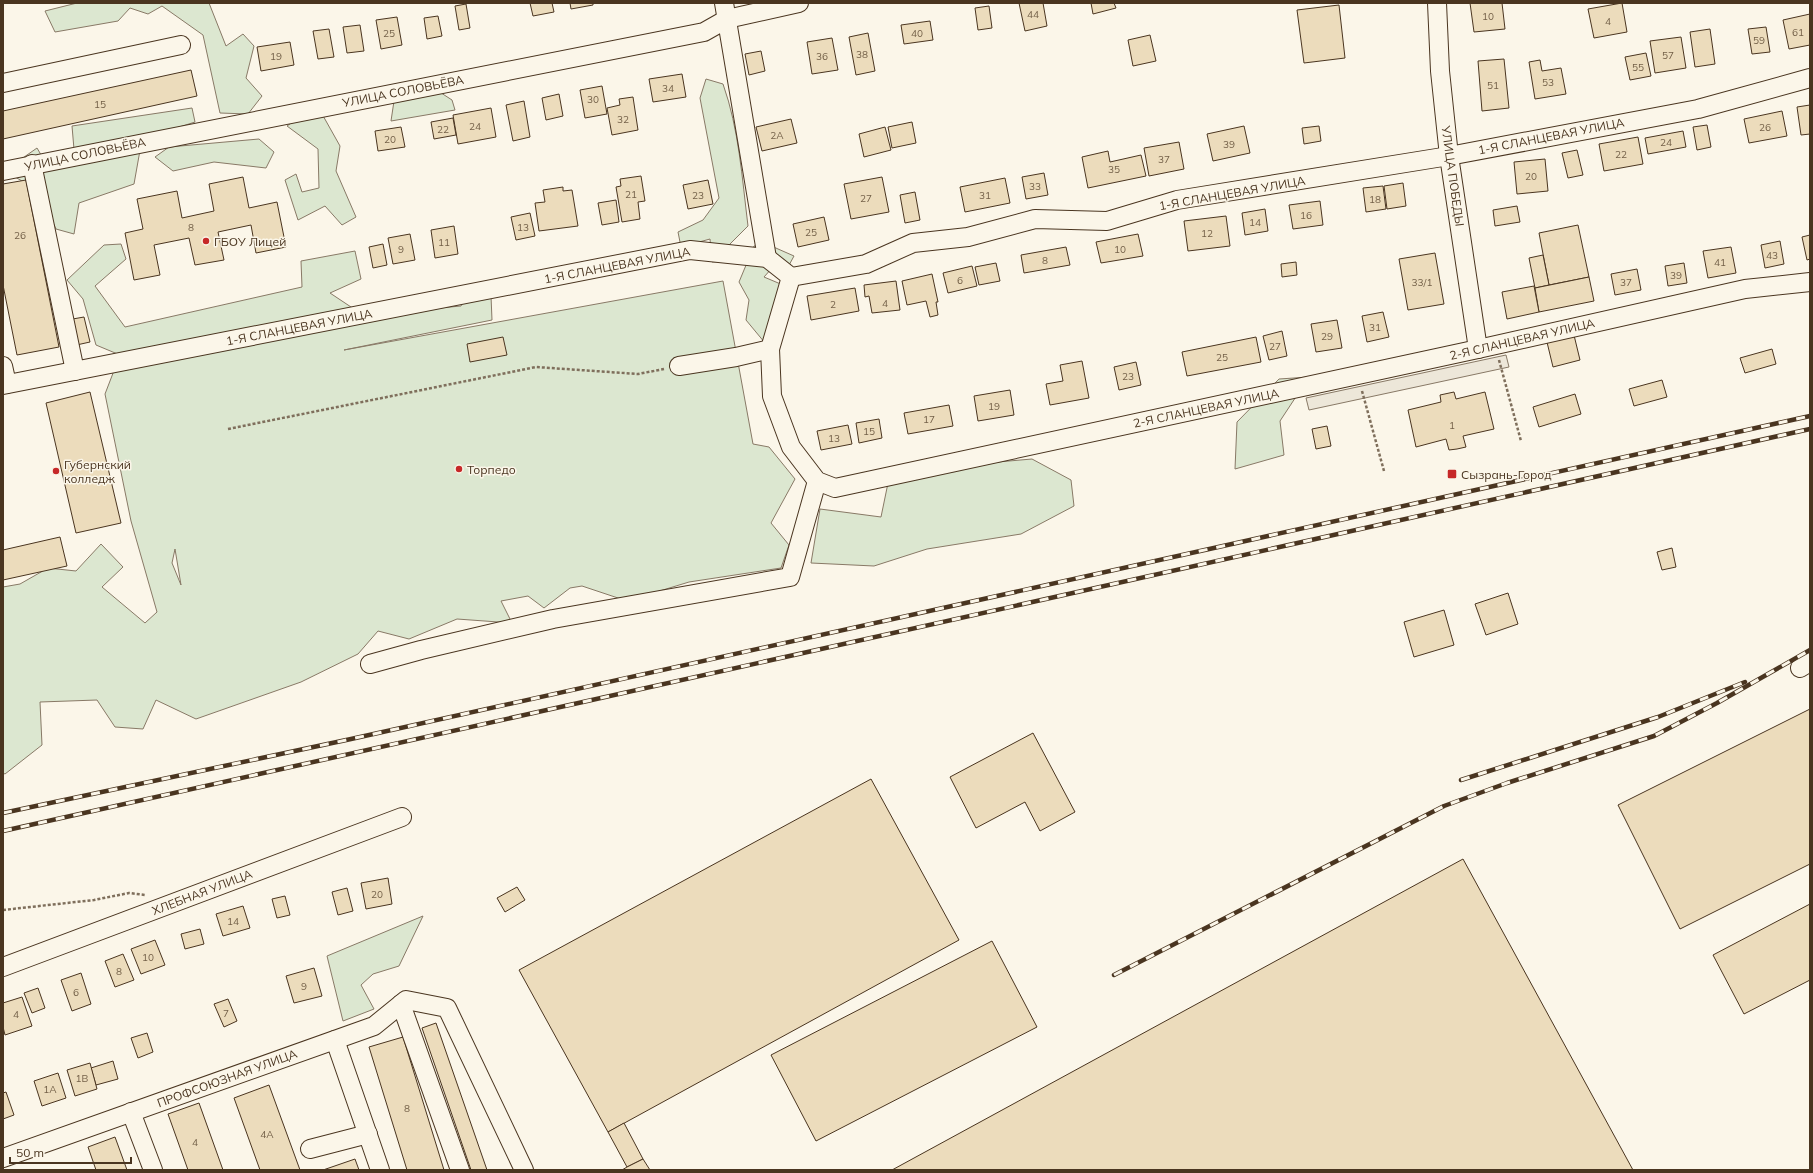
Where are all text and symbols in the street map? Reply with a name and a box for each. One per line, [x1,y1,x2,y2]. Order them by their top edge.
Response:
house number: 44 [1027,8,1039,21]
house number: 10 [1482,10,1494,23]
house number: 4 [1605,15,1611,28]
house number: 61 [1792,26,1804,39]
house number: 25 [383,27,395,40]
house number: 40 [911,27,923,40]
house number: 59 [1753,34,1765,47]
house number: 38 [856,48,868,61]
house number: 57 [1662,49,1674,62]
house number: 19 [270,50,282,63]
house number: 36 [816,50,828,63]
house number: 55 [1632,61,1644,74]
street label: УЛИЦА СОЛОВЬЁВА [340,72,465,110]
house number: 53 [1542,76,1554,89]
house number: 51 [1487,79,1499,92]
house number: 34 [662,82,674,95]
house number: 30 [587,93,599,106]
house number: 15 [94,98,106,111]
house number: 32 [617,113,629,126]
street label: 1-Я СЛАНЦЕВАЯ УЛИЦА [1477,114,1626,158]
house number: 24 [469,120,481,133]
house number: 26 [1759,121,1771,134]
house number: 22 [437,123,449,136]
street label: УЛИЦА ПОБЕДЫ [1438,124,1467,227]
house number: 2А [770,129,784,142]
house number: 20 [384,133,396,146]
street label: УЛИЦА СОЛОВЬЁВА [22,134,147,174]
house number: 24 [1660,136,1672,149]
house number: 39 [1223,138,1235,151]
house number: 22 [1615,148,1627,161]
house number: 37 [1158,153,1170,166]
house number: 35 [1108,163,1120,176]
house number: 20 [1525,170,1537,183]
street label: 1-Я СЛАНЦЕВАЯ УЛИЦА [1158,173,1307,213]
house number: 33 [1029,180,1041,193]
house number: 21 [625,188,637,201]
house number: 23 [692,189,704,202]
house number: 31 [979,189,991,202]
house number: 27 [860,192,872,205]
house number: 18 [1369,193,1381,206]
house number: 16 [1300,209,1312,222]
house number: 14 [1249,216,1261,229]
house number: 8 [188,221,194,234]
house number: 13 [517,221,529,234]
house number: 25 [805,226,817,239]
house number: 12 [1201,227,1213,240]
house number: 26 [14,229,26,242]
place label: ГБОУ Лицей [214,234,286,249]
marker: ГБОУ Лицей [201,236,211,246]
house number: 11 [438,236,450,249]
house number: 9 [398,243,404,256]
street label: 1-Я СЛАНЦЕВАЯ УЛИЦА [543,243,692,287]
house number: 10 [1114,243,1126,256]
house number: 43 [1766,249,1778,262]
house number: 8 [1042,254,1048,267]
house number: 41 [1714,256,1726,269]
house number: 39 [1670,269,1682,282]
house number: 6 [957,274,963,287]
house number: 33/1 [1412,276,1432,289]
house number: 37 [1620,276,1632,289]
house number: 4 [882,297,888,310]
house number: 2 [830,298,836,311]
street label: 1-Я СЛАНЦЕВАЯ УЛИЦА [225,305,374,349]
street label: 2-Я СЛАНЦЕВАЯ УЛИЦА [1448,315,1596,363]
house number: 31 [1369,321,1381,334]
house number: 29 [1321,330,1333,343]
house number: 27 [1269,340,1281,353]
house number: 25 [1216,351,1228,364]
house number: 23 [1122,370,1134,383]
street label: 2-Я СЛАНЦЕВАЯ УЛИЦА [1132,385,1280,431]
house number: 19 [988,400,1000,413]
house number: 17 [923,413,935,426]
house number: 1 [1449,419,1455,432]
house number: 15 [863,425,875,438]
house number: 13 [828,432,840,445]
place label: Губернский колледж [64,457,131,486]
place label: Торпедо [467,462,516,477]
marker: Торпедо [454,464,464,474]
marker: Губернский колледж [51,466,61,476]
place label: Сызрань-Город [1461,467,1552,482]
marker: Сызрань-Город [1446,468,1458,480]
street label: ХЛЕБНАЯ УЛИЦА [150,866,254,918]
house number: 20 [371,888,383,901]
house number: 14 [227,915,239,928]
house number: 10 [142,951,154,964]
house number: 8 [116,965,122,978]
house number: 9 [301,980,307,993]
house number: 6 [73,986,79,999]
house number: 7 [223,1007,229,1020]
house number: 4 [13,1008,19,1021]
street label: ПРОФСОЮЗНАЯ УЛИЦА [155,1046,299,1110]
house number: 1В [76,1072,89,1085]
house number: 1А [43,1083,57,1096]
house number: 8 [404,1102,410,1115]
house number: 4А [260,1128,274,1141]
house number: 4 [192,1136,198,1149]
scale bar [10,1139,131,1165]
text: 50 m [16,1145,44,1160]

